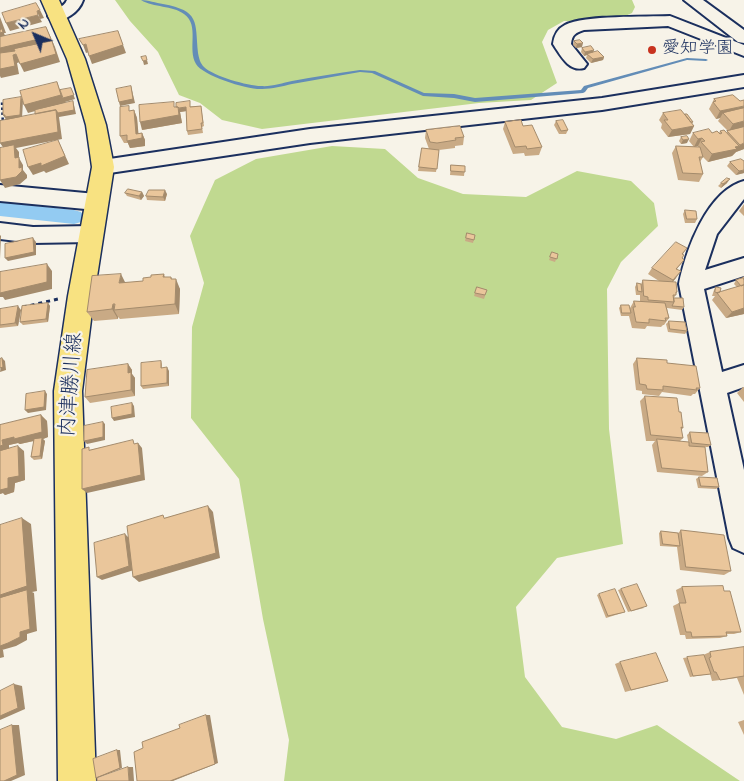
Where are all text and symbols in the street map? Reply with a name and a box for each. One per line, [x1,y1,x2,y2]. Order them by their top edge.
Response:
north arrow [10,10,60,60]
text: N [13,13,35,35]
place label: 愛知学園 [662,39,734,61]
marker: 愛知学園 [646,44,658,56]
street label: 内津勝川線 [57,332,89,438]

